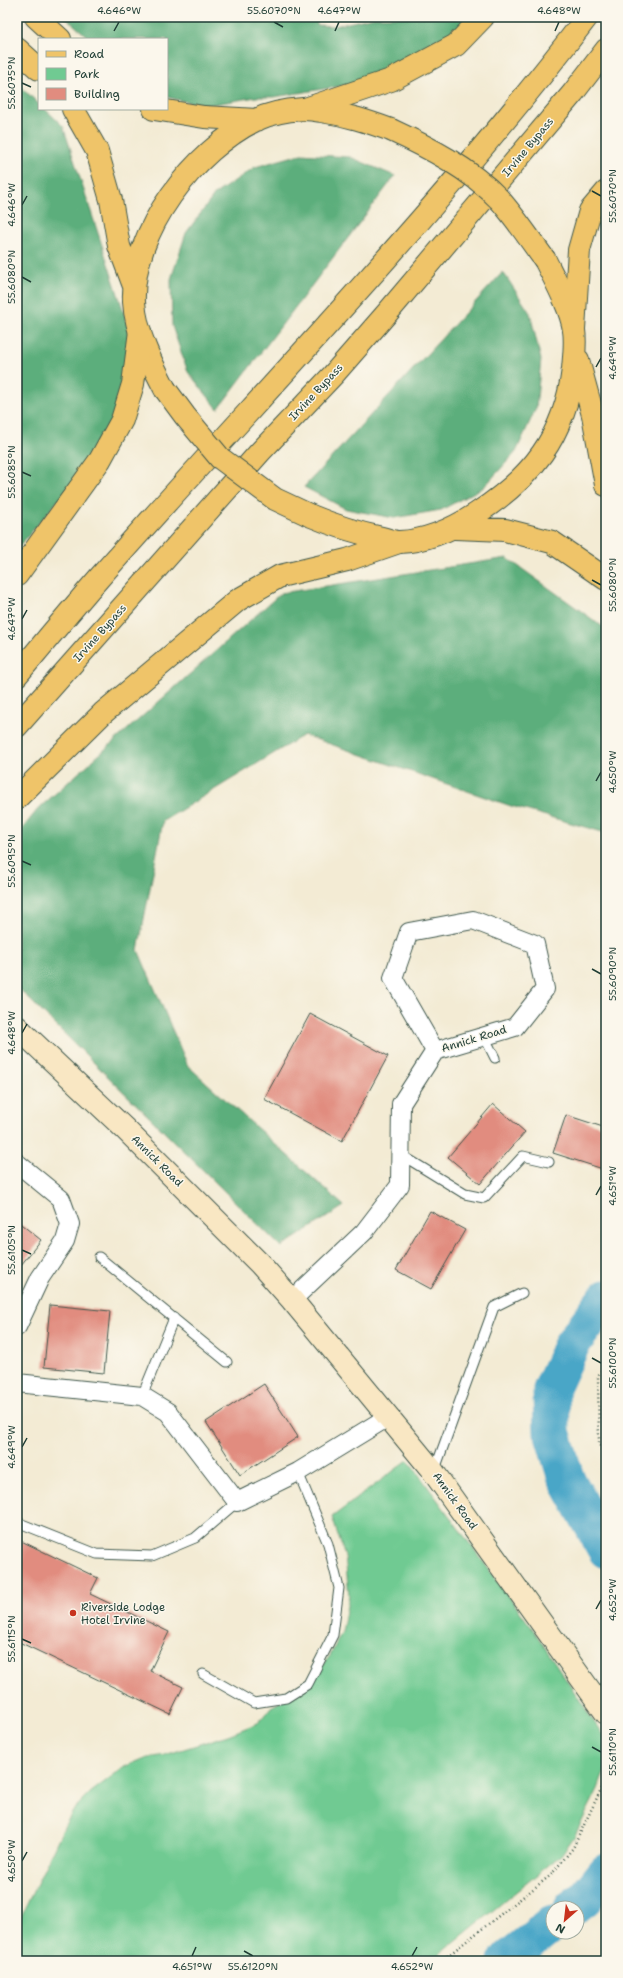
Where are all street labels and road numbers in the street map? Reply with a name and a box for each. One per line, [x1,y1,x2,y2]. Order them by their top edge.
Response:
street label: Irvine Bypass [499,114,557,180]
street label: Irvine Bypass [286,360,346,424]
street label: Irvine Bypass [70,601,130,665]
street label: Annick Road [440,1022,508,1056]
street label: Annick Road [128,1132,186,1190]
street label: Annick Road [429,1469,481,1533]

